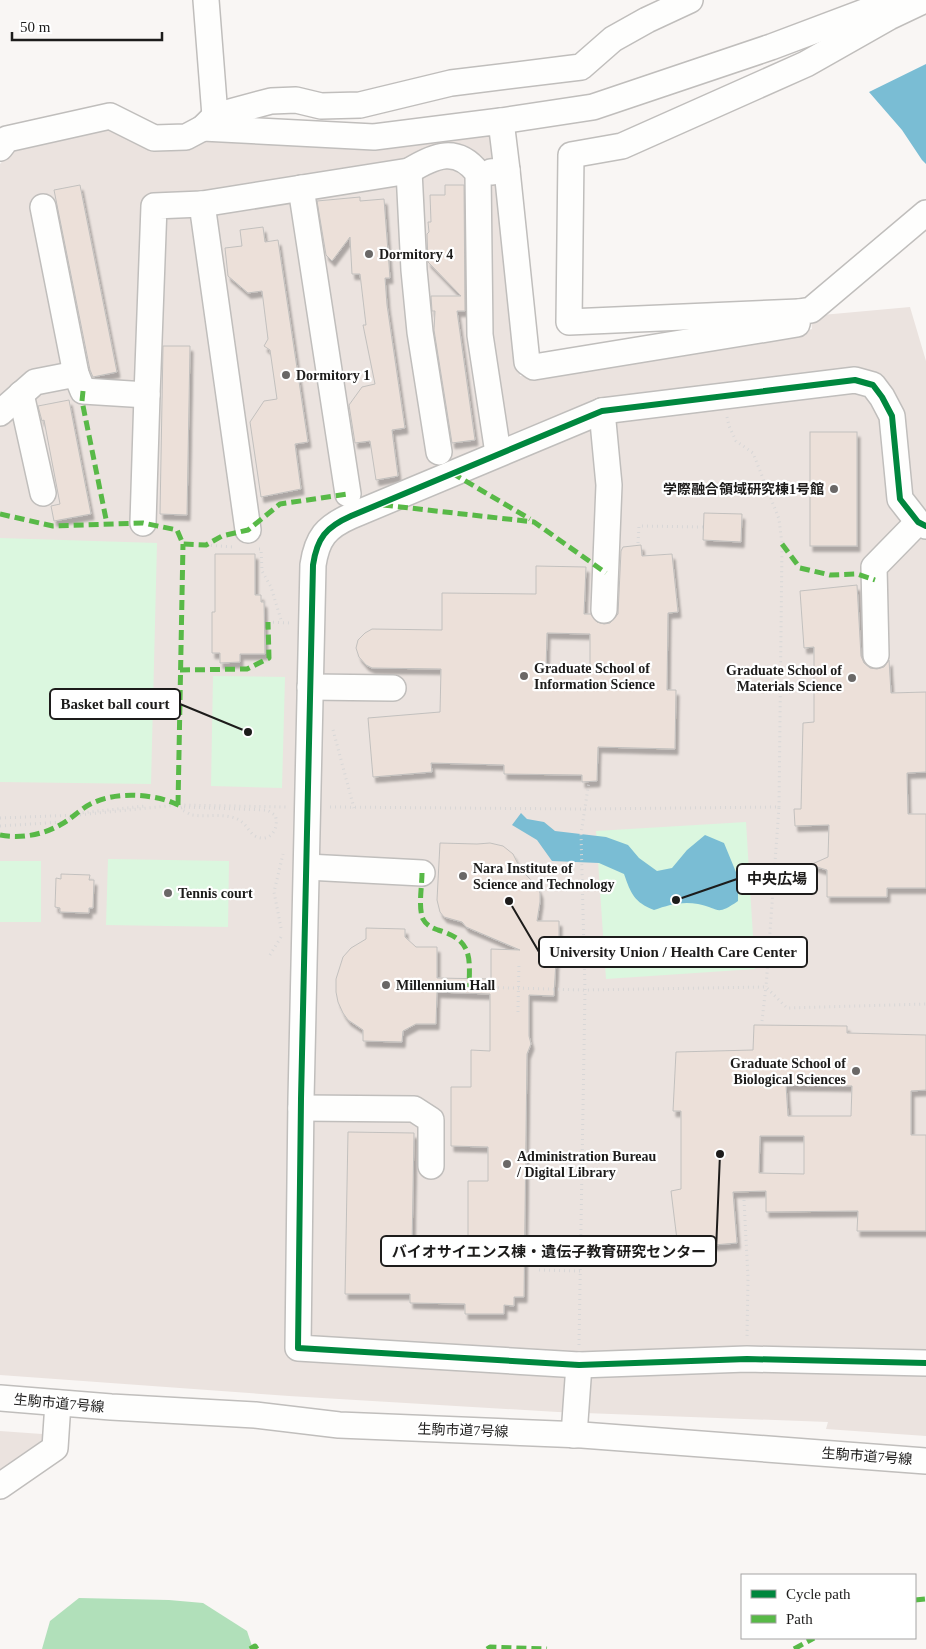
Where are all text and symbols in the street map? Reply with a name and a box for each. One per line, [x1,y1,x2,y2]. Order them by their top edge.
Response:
scale bar [12,10,162,42]
text: 50 m [20,19,51,35]
place label: Dormitory 4 [379,247,453,262]
marker: Dormitory 4 [363,248,375,260]
place label: Dormitory 1 [296,368,370,383]
marker: Dormitory 1 [280,369,292,381]
place label: 学際融合領域研究棟1号館 [663,481,824,497]
marker: 学際融合領域研究棟1号館 [828,483,840,495]
place label: Graduate School of Information Science [534,661,655,692]
place label: Graduate School of Materials Science [726,663,842,694]
marker: Graduate School of Information Science [518,670,530,682]
marker: Graduate School of Materials Science [846,672,858,684]
callout: Basket ball court [50,689,180,719]
text: Basket ball court [60,696,170,712]
place label: Nara Institute of Science and Technology [473,861,615,892]
callout: 中央広場 [737,864,817,894]
marker: Nara Institute of Science and Technology [457,870,469,882]
text: 中央広場 [747,871,807,887]
place label: Tennis court [178,886,253,901]
marker: Tennis court [162,887,174,899]
callout: University Union / Health Care Center [539,937,807,967]
text: University Union / Health Care Center [549,944,797,960]
place label: Millennium Hall [396,978,495,993]
marker: Millennium Hall [380,979,392,991]
place label: Graduate School of Biological Sciences [730,1056,847,1087]
marker: Graduate School of Biological Sciences [850,1065,862,1077]
place label: Administration Bureau / Digital Library [516,1149,657,1180]
marker: Administration Bureau / Digital Library [501,1158,513,1170]
callout: バイオサイエンス棟・遺伝子教育研究センター [381,1236,716,1266]
text: バイオサイエンス棟・遺伝子教育研究センター [392,1243,706,1260]
street label: 生駒市道7号線 [13,1392,105,1415]
street label: 生駒市道7号線 [417,1421,509,1440]
street label: 生駒市道7号線 [821,1446,913,1467]
legend [741,1574,916,1639]
text: Cycle path [786,1586,851,1602]
text: Path [786,1611,813,1627]

